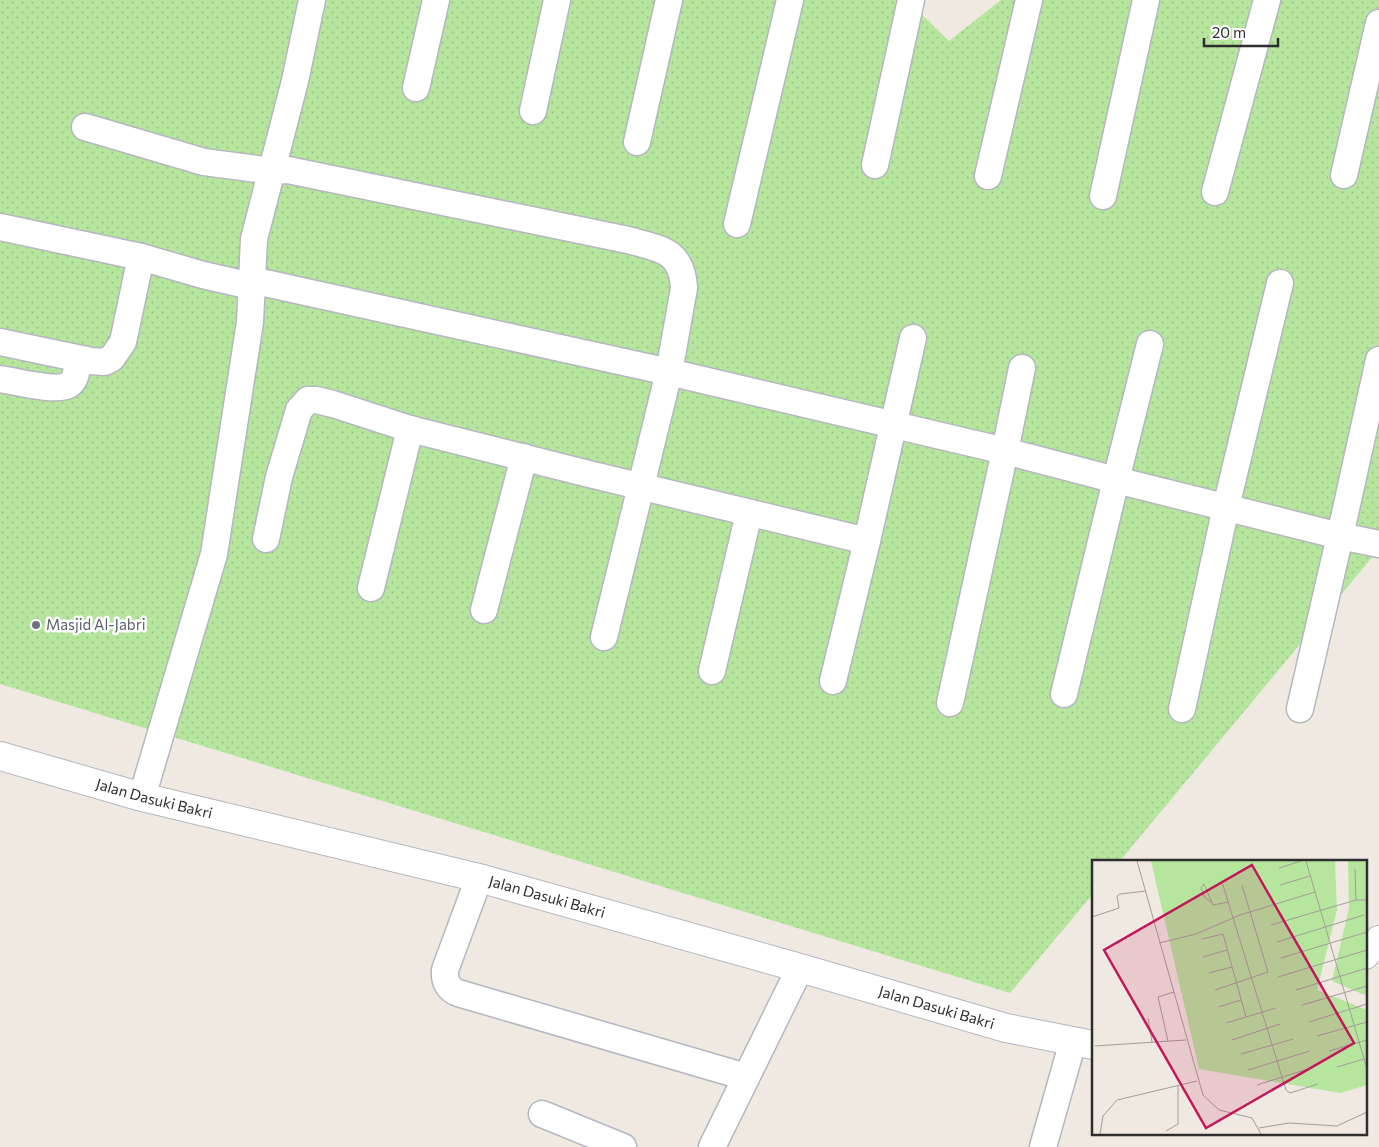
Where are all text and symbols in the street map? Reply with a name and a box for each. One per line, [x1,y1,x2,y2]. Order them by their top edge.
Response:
scale bar [1204,15,1278,47]
text: 20 m [1212,23,1246,41]
place label: Masjid Al-Jabri [46,615,146,633]
marker: Masjid Al-Jabri [30,619,42,631]
street label: Jalan Dasuki Bakri [94,774,215,822]
inset map [1092,860,1366,1134]
street label: Jalan Dasuki Bakri [487,871,607,921]
street label: Jalan Dasuki Bakri [877,981,997,1032]

